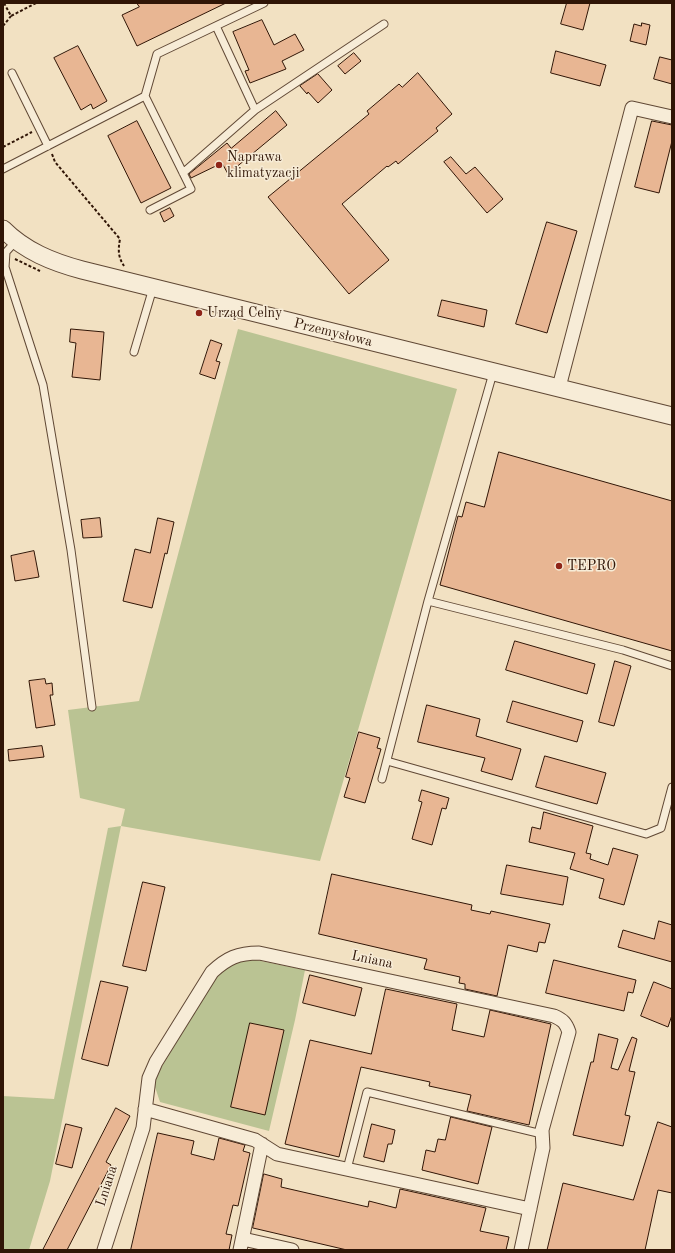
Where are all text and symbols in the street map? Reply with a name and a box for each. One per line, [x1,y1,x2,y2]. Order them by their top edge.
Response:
place label: Naprawa klimatyzacji [227,149,300,182]
marker: Naprawa klimatyzacji [214,160,224,170]
place label: Urząd Celny [207,305,283,321]
marker: Urząd Celny [194,308,204,318]
street label: Przemysłowa [292,315,374,351]
place label: TEPRO [567,558,616,574]
marker: TEPRO [554,561,564,571]
street label: Lniana [350,947,394,973]
street label: Lniana [93,1163,121,1209]

